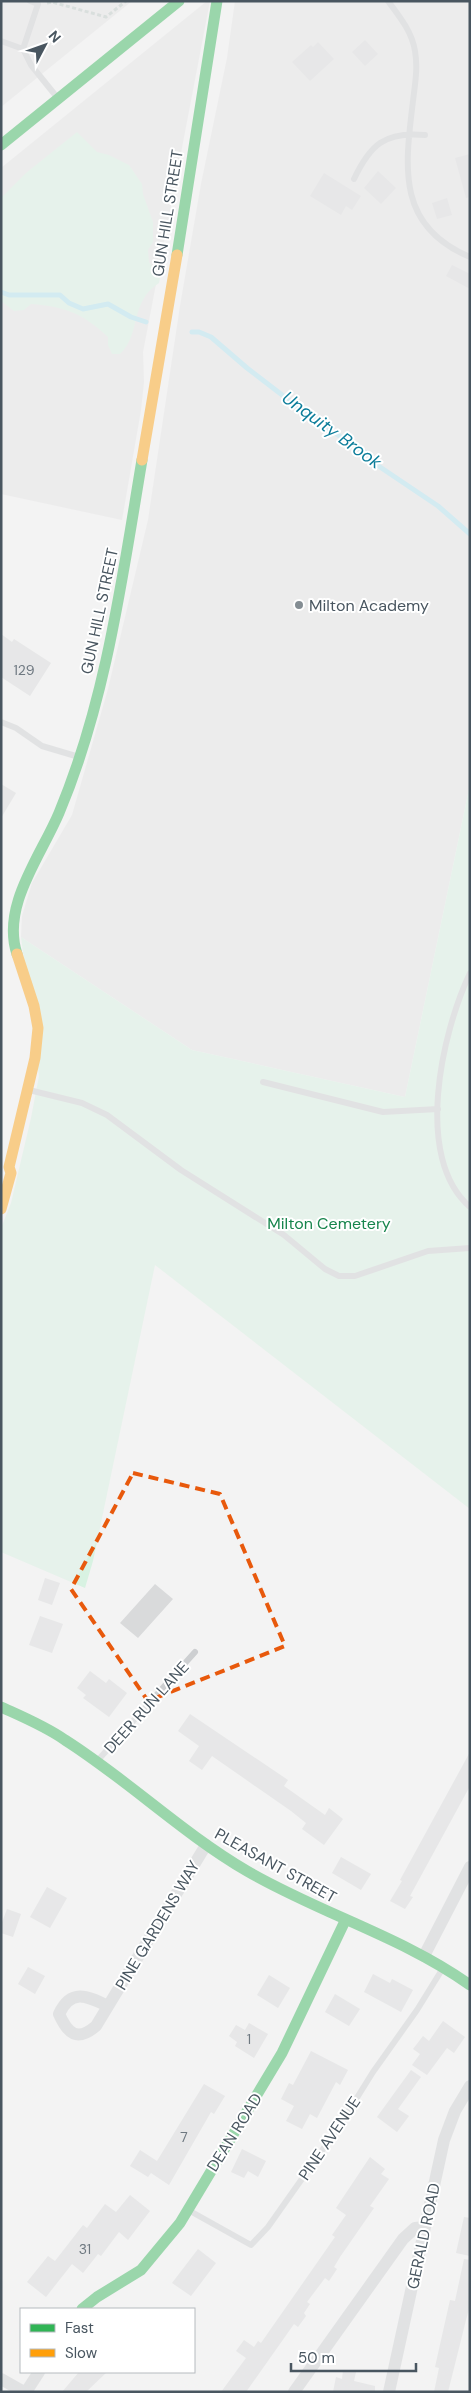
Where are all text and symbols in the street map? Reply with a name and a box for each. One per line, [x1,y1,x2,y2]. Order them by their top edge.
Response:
north arrow [20,20,70,70]
text: N [45,27,65,46]
street label: GUN HILL STREET [147,148,188,278]
water label: Unquity Brook [277,386,387,475]
street label: GUN HILL STREET [76,546,123,676]
place label: Milton Academy [309,595,429,616]
marker: Milton Academy [293,599,305,611]
house number: 129 [13,661,35,679]
park label: Milton Cemetery [267,1213,391,1234]
street label: DEER RUN LANE [99,1657,193,1758]
street label: PLEASANT STREET [211,1823,340,1908]
street label: PINE GARDENS WAY [110,1857,204,1994]
house number: 1 [247,2030,251,2048]
street label: DEAN ROAD [202,2089,267,2175]
street label: PINE AVENUE [294,2092,365,2184]
house number: 7 [180,2128,188,2146]
street label: GERALD ROAD [402,2181,445,2291]
house number: 31 [79,2240,91,2258]
legend [20,2308,195,2373]
text: Fast [65,2318,94,2338]
scale bar [291,2340,416,2372]
text: Slow [65,2343,98,2363]
text: 50 m [298,2348,335,2368]

